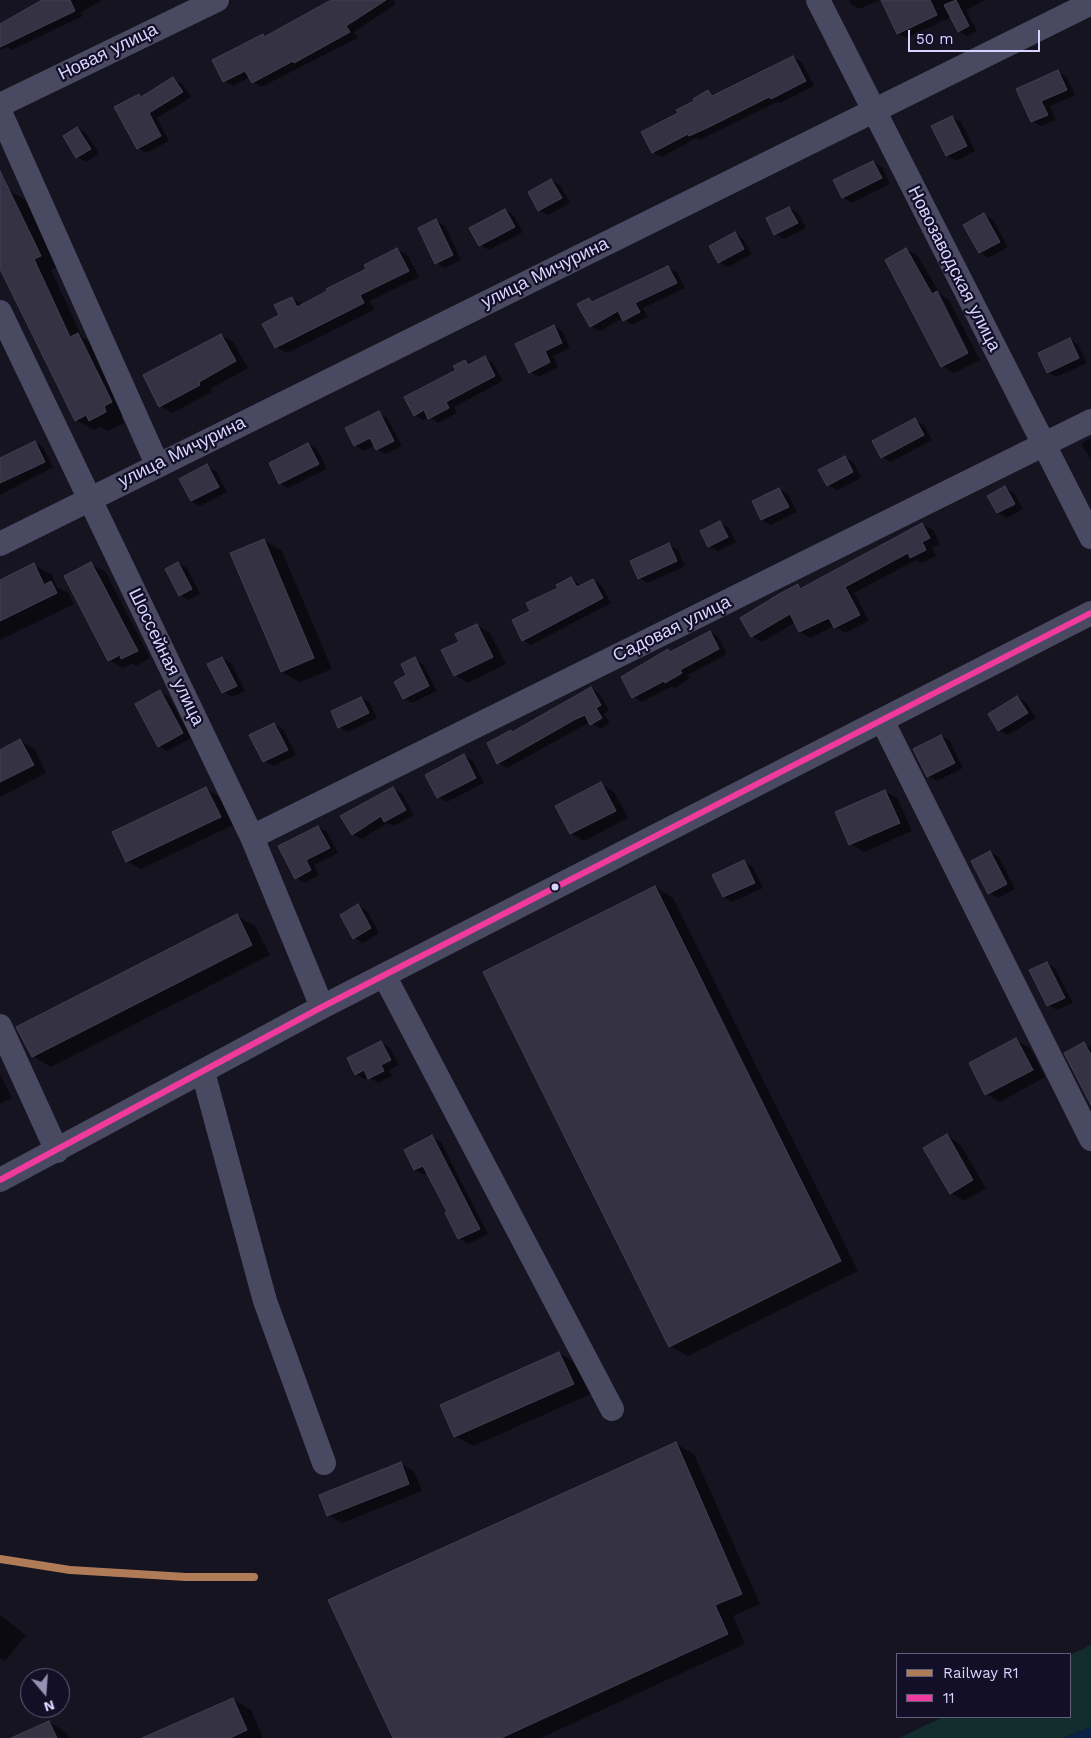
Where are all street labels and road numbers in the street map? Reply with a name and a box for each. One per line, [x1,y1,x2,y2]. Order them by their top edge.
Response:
street label: Новая улица [55,19,161,85]
street label: Новозаводская улица [903,183,1005,355]
street label: улица Мичурина [478,233,612,313]
street label: улица Мичурина [115,412,249,492]
street label: Шоссейная улица [123,585,209,729]
street label: Садовая улица [610,591,734,667]

